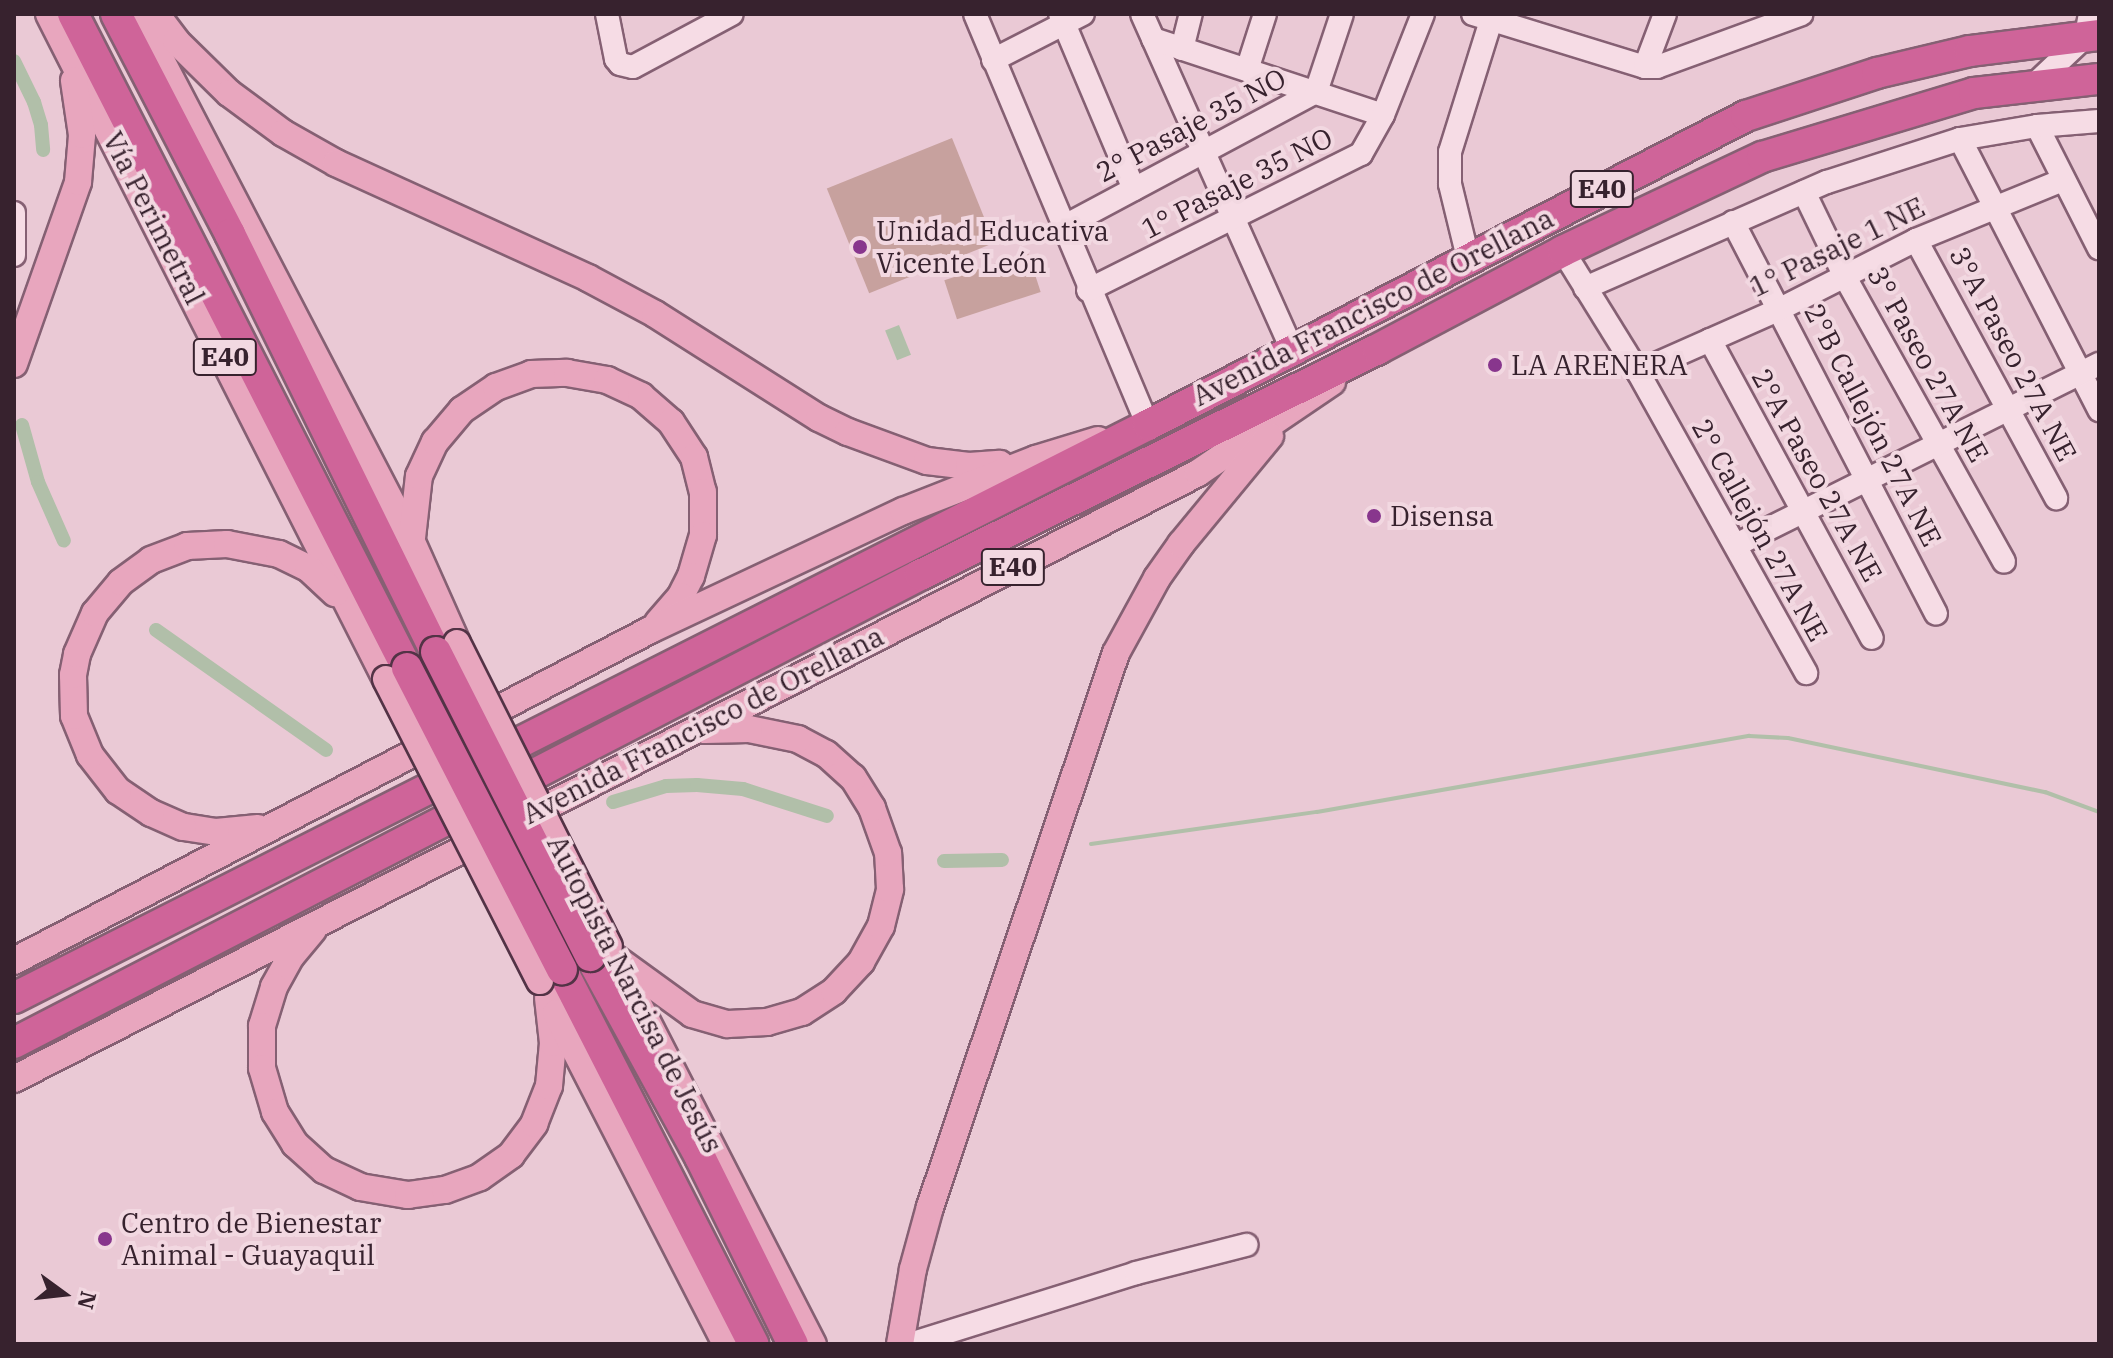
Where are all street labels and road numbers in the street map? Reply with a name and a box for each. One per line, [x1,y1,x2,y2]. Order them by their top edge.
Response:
street label: 2° Pasaje 35 NO [1091,61,1291,189]
street label: 1° Pasaje 35 NO [1136,120,1338,246]
street label: Vía Perimetral [96,126,212,310]
road number: E40 [1568,167,1636,211]
street label: 1° Pasaje 1 NE [1744,190,1930,304]
street label: Avenida Francisco de Orellana [1187,201,1559,413]
street label: 3°A Paseo 27A NE [1942,241,2084,467]
street label: 3° Paseo 27A NE [1860,260,1996,468]
street label: 2°B Callejón 27A NE [1797,298,1949,552]
road number: E40 [191,335,259,379]
street label: 2°A Paseo 27A NE [1745,363,1889,587]
street label: 2° Callejón 27A NE [1685,413,1835,647]
road number: E40 [979,545,1047,589]
street label: Avenida Francisco de Orellana [517,619,889,831]
street label: Autopista Narcisa de Jesús [540,830,730,1158]

